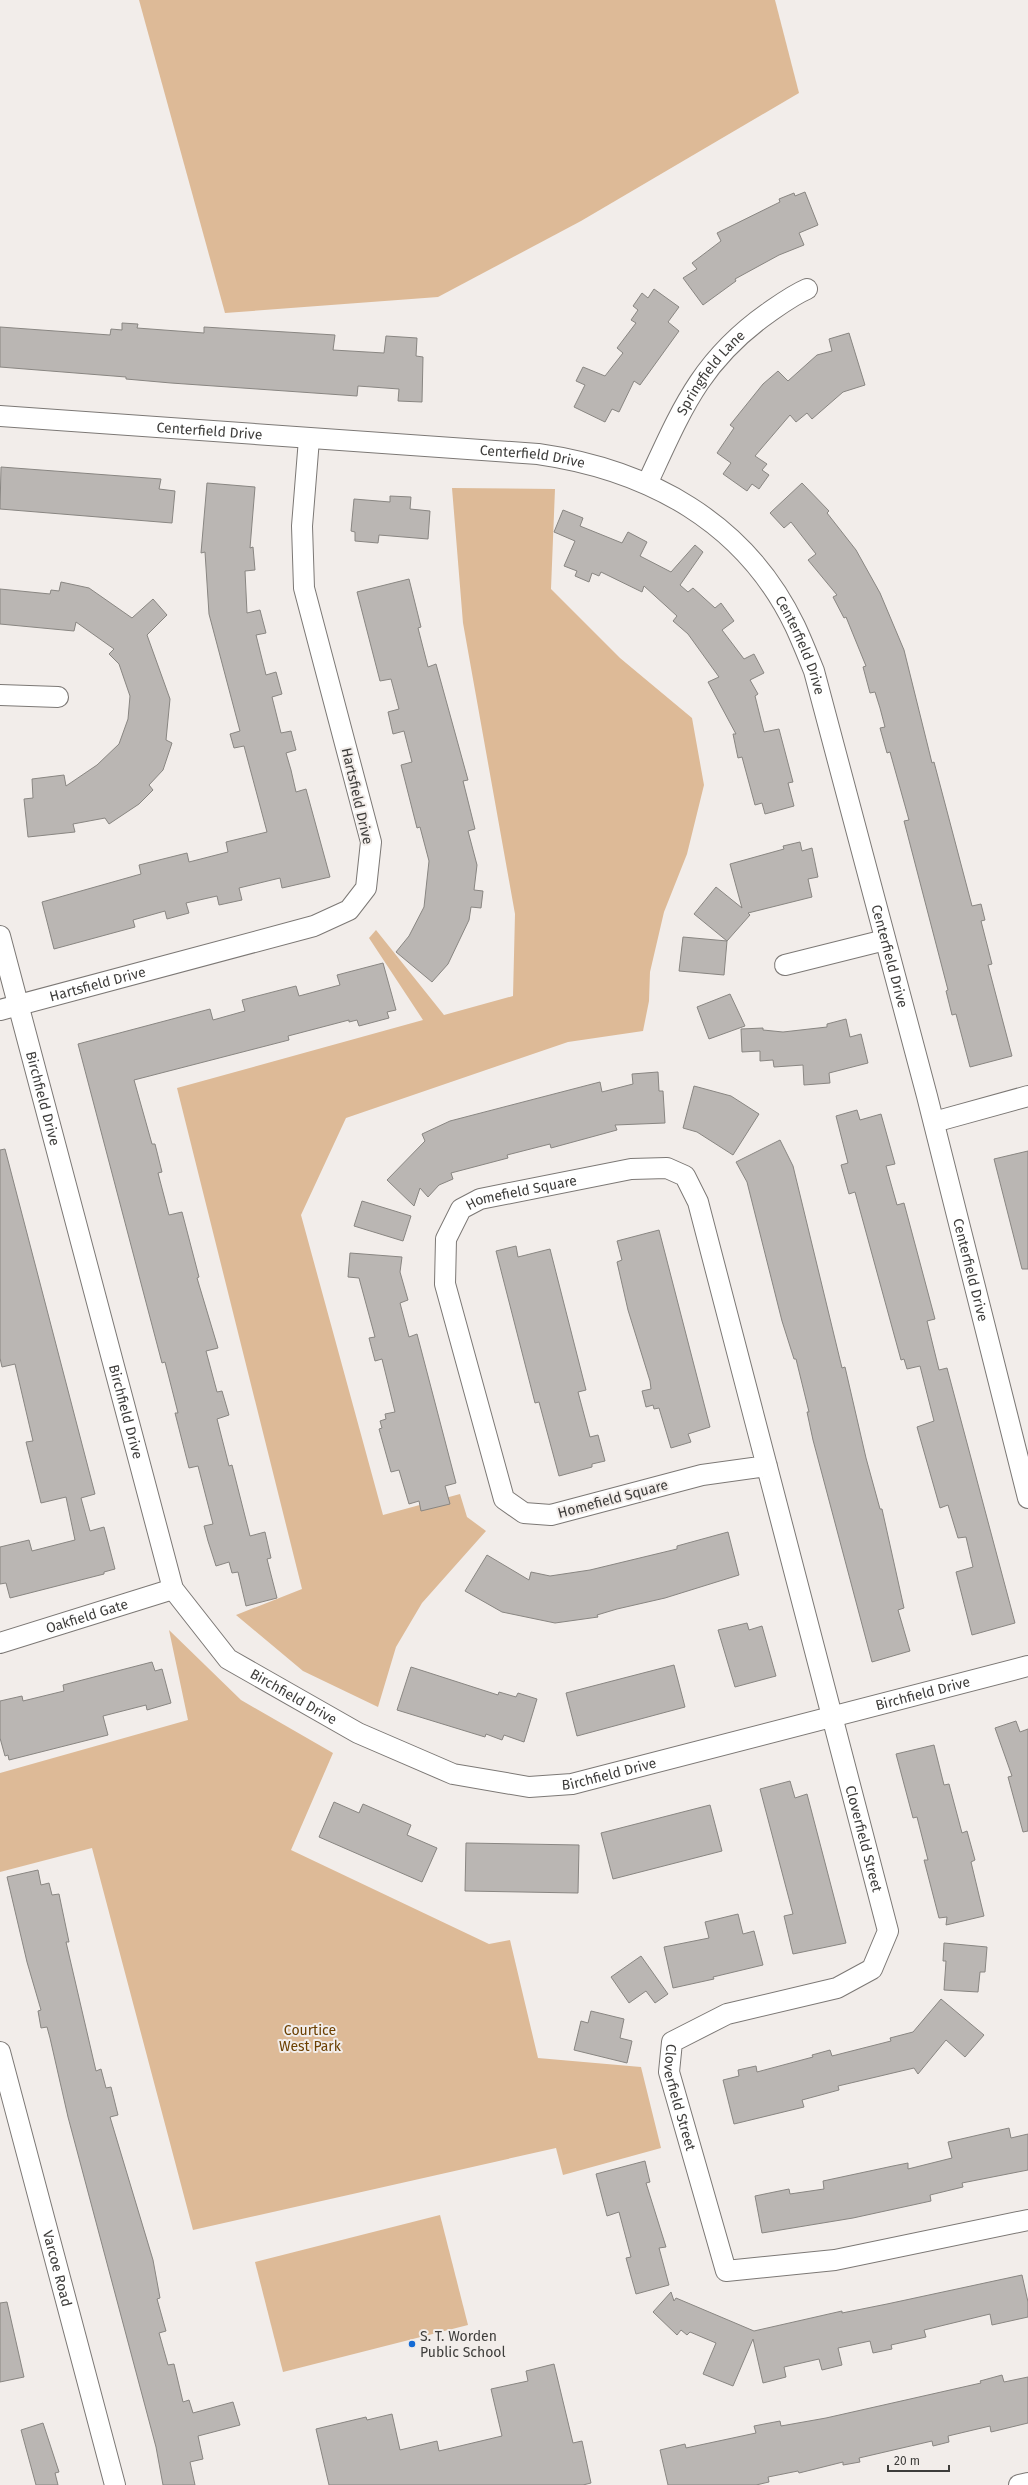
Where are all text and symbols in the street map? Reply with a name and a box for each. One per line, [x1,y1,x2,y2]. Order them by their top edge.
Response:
street label: Springfield Lane [673,327,748,418]
street label: Centerfield Drive [156,419,263,443]
street label: Centerfield Drive [479,441,587,471]
street label: Centerfield Drive [772,592,828,696]
street label: Hartsfield Drive [338,746,376,846]
street label: Centerfield Drive [868,903,912,1010]
street label: Hartsfield Drive [48,963,148,1005]
street label: Birchfield Drive [22,1049,64,1148]
street label: Homefield Square [463,1171,578,1214]
street label: Centerfield Drive [950,1216,992,1323]
street label: Birchfield Drive [105,1362,147,1461]
street label: Homefield Square [556,1476,670,1522]
street label: Oakfield Gate [44,1595,130,1637]
street label: Birchfield Drive [247,1665,340,1728]
street label: Birchfield Drive [874,1673,972,1714]
street label: Birchfield Drive [561,1754,658,1793]
street label: Cloverfield Street [842,1784,886,1895]
park label: Courtice West Park [279,2022,342,2055]
street label: Cloverfield Street [660,2043,700,2154]
street label: Varcoe Road [39,2229,76,2308]
place label: S. T. Worden Public School [420,2328,506,2361]
marker: S. T. Worden Public School [407,2339,417,2349]
scale bar [888,2447,949,2473]
text: 20 m [894,2454,920,2468]

